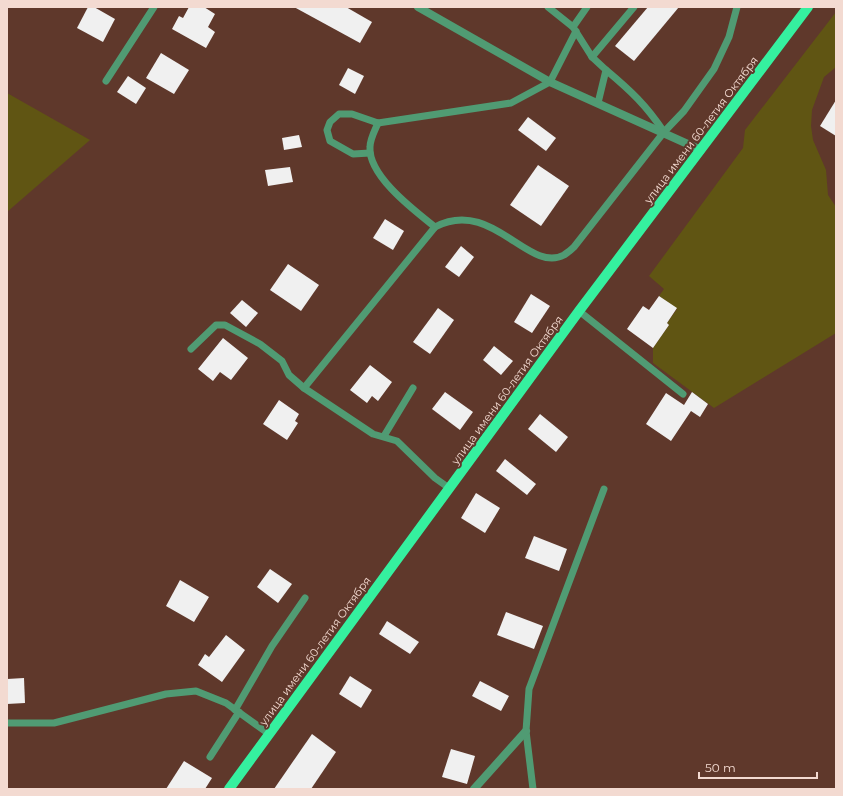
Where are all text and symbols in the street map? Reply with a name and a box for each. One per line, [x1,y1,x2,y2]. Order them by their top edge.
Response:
street label: улица имени 60-летия Октября [640,54,761,207]
street label: улица имени 60-летия Октября [448,313,566,468]
street label: улица имени 60-летия Октября [256,574,374,729]
scale bar [699,754,817,780]
text: 50 m [705,760,736,775]

